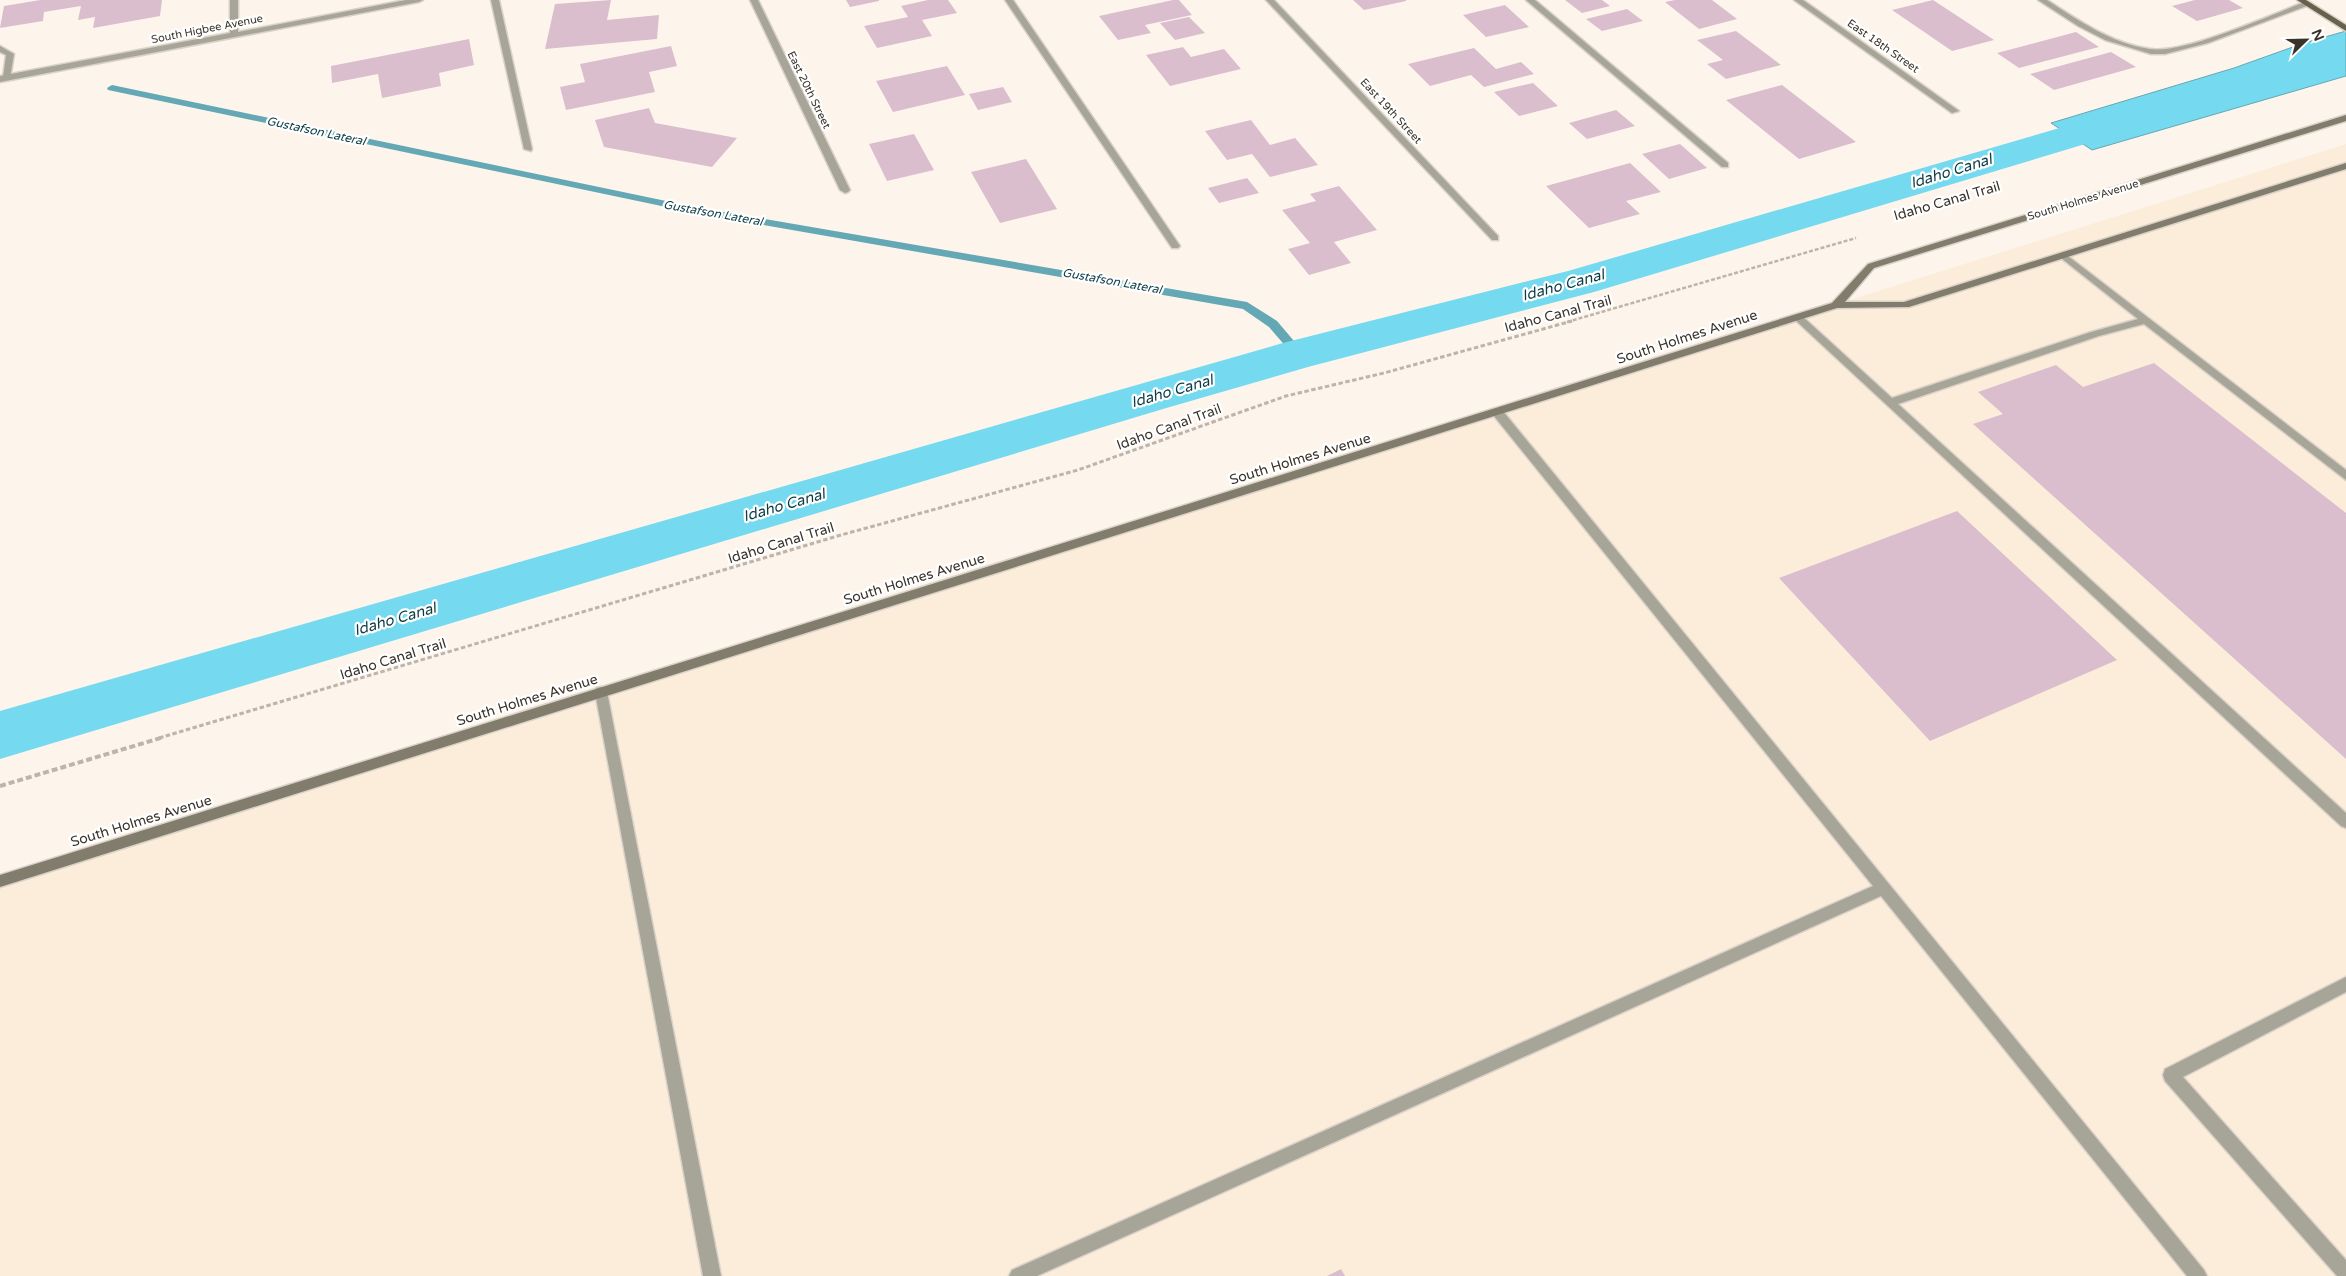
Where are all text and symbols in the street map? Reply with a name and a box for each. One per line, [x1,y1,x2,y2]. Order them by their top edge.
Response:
street label: South Higbee Avenue [150,12,264,46]
north arrow [2281,15,2331,65]
street label: East 18th Street [1845,16,1921,76]
text: N [2307,27,2328,44]
street label: East 20th Street [785,49,833,131]
street label: East 19th Street [1357,76,1425,146]
water label: Gustafson Lateral [265,114,369,149]
water label: Idaho Canal [1908,149,1996,192]
street label: South Holmes Avenue [2026,177,2140,223]
street label: Idaho Canal Trail [1892,178,2002,224]
water label: Gustafson Lateral [662,197,766,229]
water label: Gustafson Lateral [1061,265,1165,297]
water label: Idaho Canal [1520,265,1608,305]
street label: Idaho Canal Trail [1503,292,1613,336]
street label: South Holmes Avenue [1615,306,1759,368]
water label: Idaho Canal [1129,370,1217,411]
street label: Idaho Canal Trail [1114,400,1224,454]
street label: South Holmes Avenue [1227,429,1373,489]
water label: Idaho Canal [741,484,829,525]
street label: Idaho Canal Trail [726,519,836,567]
street label: South Holmes Avenue [841,549,987,609]
water label: Idaho Canal [352,598,440,639]
street label: Idaho Canal Trail [338,635,448,683]
street label: South Holmes Avenue [454,670,600,730]
street label: South Holmes Avenue [68,791,214,851]

